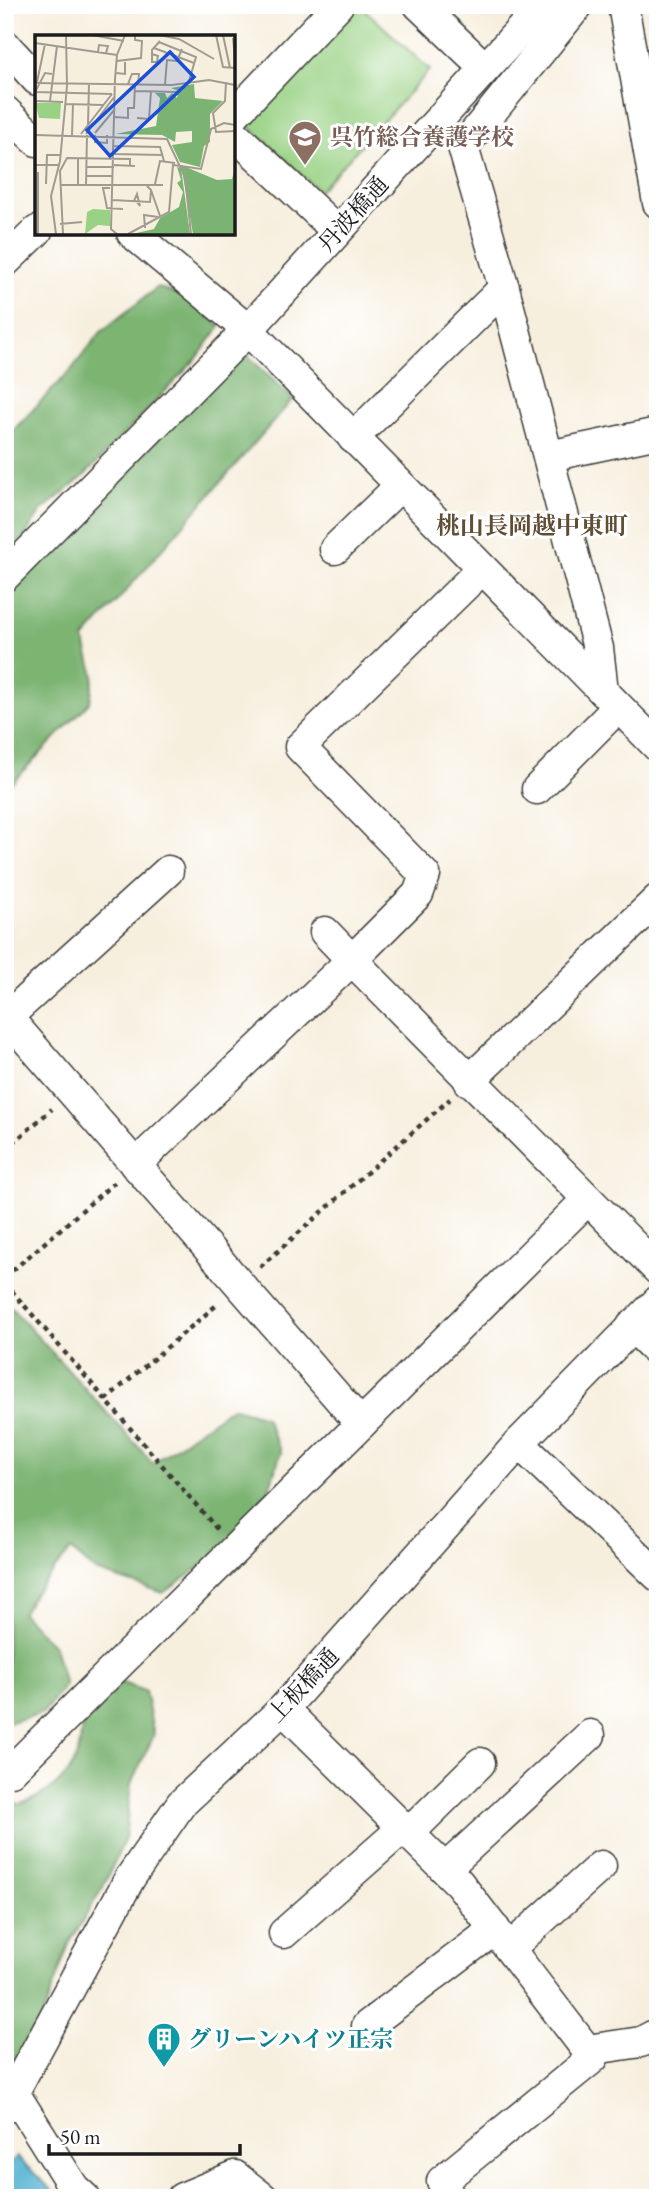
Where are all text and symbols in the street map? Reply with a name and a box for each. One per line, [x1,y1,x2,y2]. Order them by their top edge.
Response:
inset map [35,35,234,234]
school or university icon: 呉竹総合養護学校 [286,118,324,167]
place label: 呉竹総合養護学校 [330,122,514,152]
street label: 丹波橋通 [311,170,395,258]
district label: 桃山長岡越中東町 [436,510,628,541]
street label: 上板橋通 [261,1641,345,1729]
building icon: グリーンハイツ正宗 [145,2020,183,2069]
place label: グリーンハイツ正宗 [188,2024,393,2054]
scale bar [49,2112,240,2156]
text: 50 m [60,2123,101,2150]

